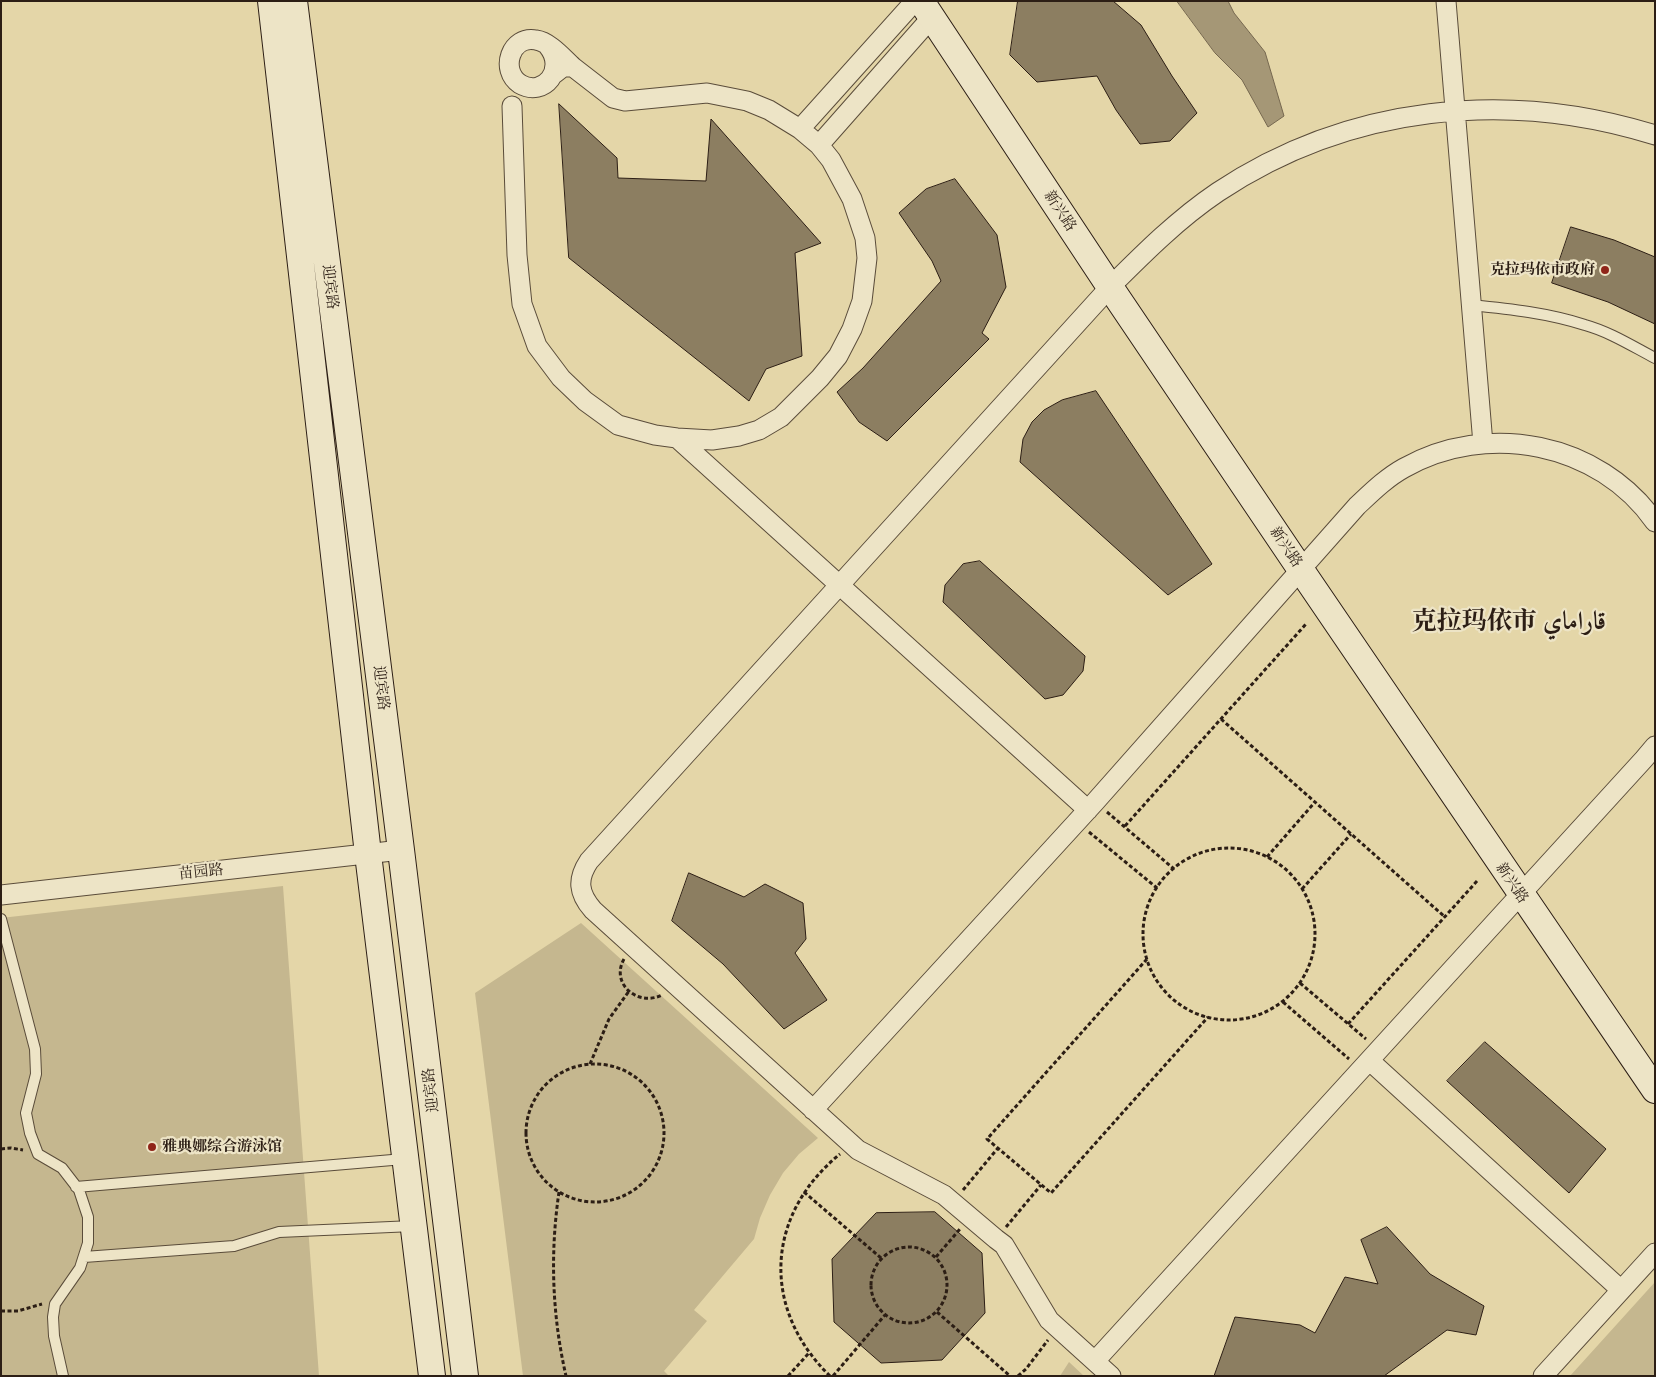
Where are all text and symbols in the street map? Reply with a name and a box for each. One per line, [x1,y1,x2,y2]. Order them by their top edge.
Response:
street label: 新兴路 [1040,187,1080,235]
place label: 克拉玛依市政府 [1490,261,1595,279]
street label: 迎宾路 [318,264,342,310]
marker: 克拉玛依市政府 [1599,264,1611,276]
street label: 新兴路 [1266,523,1306,571]
district label: 克拉玛依市 قاراماي [1412,607,1606,637]
street label: 迎宾路 [369,665,393,711]
street label: 新兴路 [1492,859,1532,907]
street label: 苗园路 [178,861,224,883]
street label: 迎宾路 [419,1067,443,1113]
place label: 雅典娜综合游泳馆 [162,1138,282,1156]
marker: 雅典娜综合游泳馆 [146,1141,158,1153]

